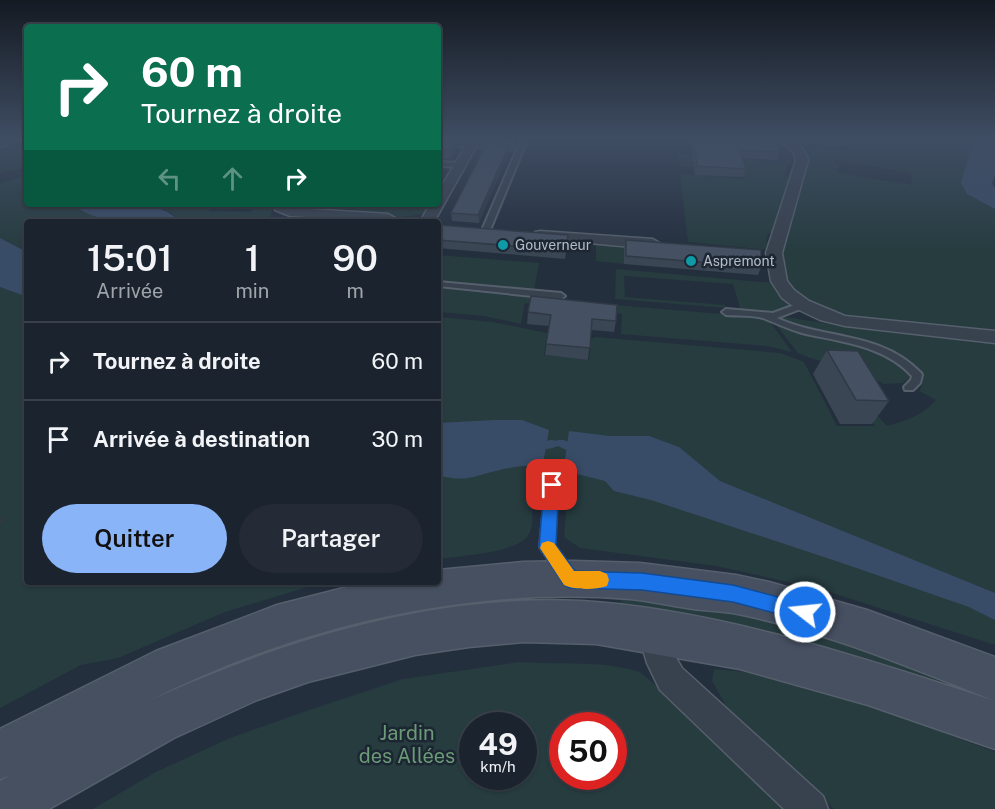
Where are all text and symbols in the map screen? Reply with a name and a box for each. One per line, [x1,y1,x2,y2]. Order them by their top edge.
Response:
text: 60 m [141,47,243,96]
icon: right [42,48,120,126]
text: Tournez à droite [141,97,342,129]
icon: left [153,162,186,195]
icon: ahead [216,162,249,195]
icon: right [279,162,312,195]
text: 15:01 [87,237,172,279]
text: 1 [245,237,260,279]
text: 90 [332,237,378,279]
place label: Gouverneur [515,237,591,253]
marker: Gouverneur [496,238,510,252]
place label: Aspremont [703,253,775,269]
marker: Aspremont [684,254,698,268]
text: Arrivée [96,279,163,303]
text: min [235,279,269,303]
text: m [347,279,364,303]
icon: right [42,345,75,378]
text: Tournez à droite [93,348,261,374]
text: 60 m [372,348,423,374]
icon: arrive [42,423,75,456]
text: Arrivée à destination [93,426,310,452]
text: 30 m [371,426,423,452]
pin [526,459,577,510]
icon: arrive [535,468,568,501]
button: Quitter [42,504,227,573]
button: Partager [239,504,423,573]
position arrow [773,580,837,644]
speed limit sign: 50 [549,712,627,790]
park label: Jardin des Allées [359,721,455,768]
text: 49 [478,726,518,762]
text: km/h [480,758,516,775]

